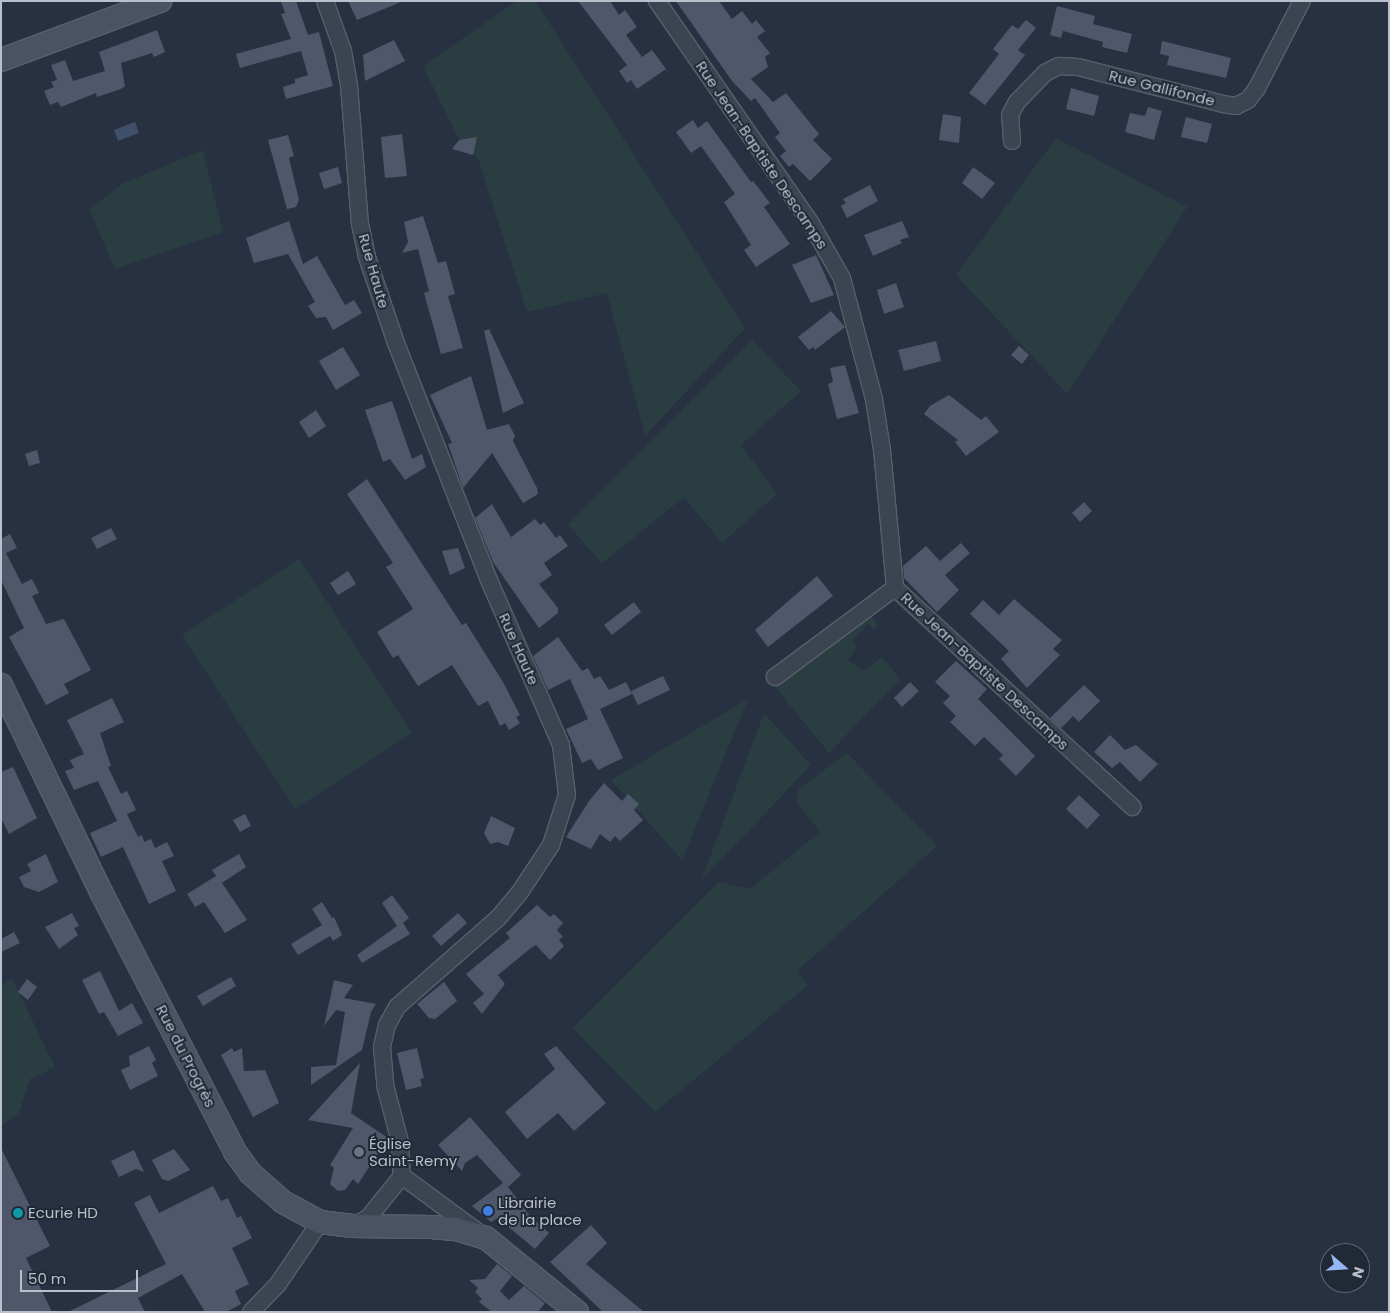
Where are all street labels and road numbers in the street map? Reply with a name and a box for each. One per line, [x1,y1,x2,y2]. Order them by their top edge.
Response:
street label: Rue Jean-Baptiste Descamps [692,58,832,252]
street label: Rue Gallifonde [1107,66,1217,110]
street label: Rue Haute [355,232,393,310]
street label: Rue Jean-Baptiste Descamps [897,588,1073,754]
street label: Rue Haute [495,610,543,688]
street label: Rue du Progrès [152,1002,220,1110]

